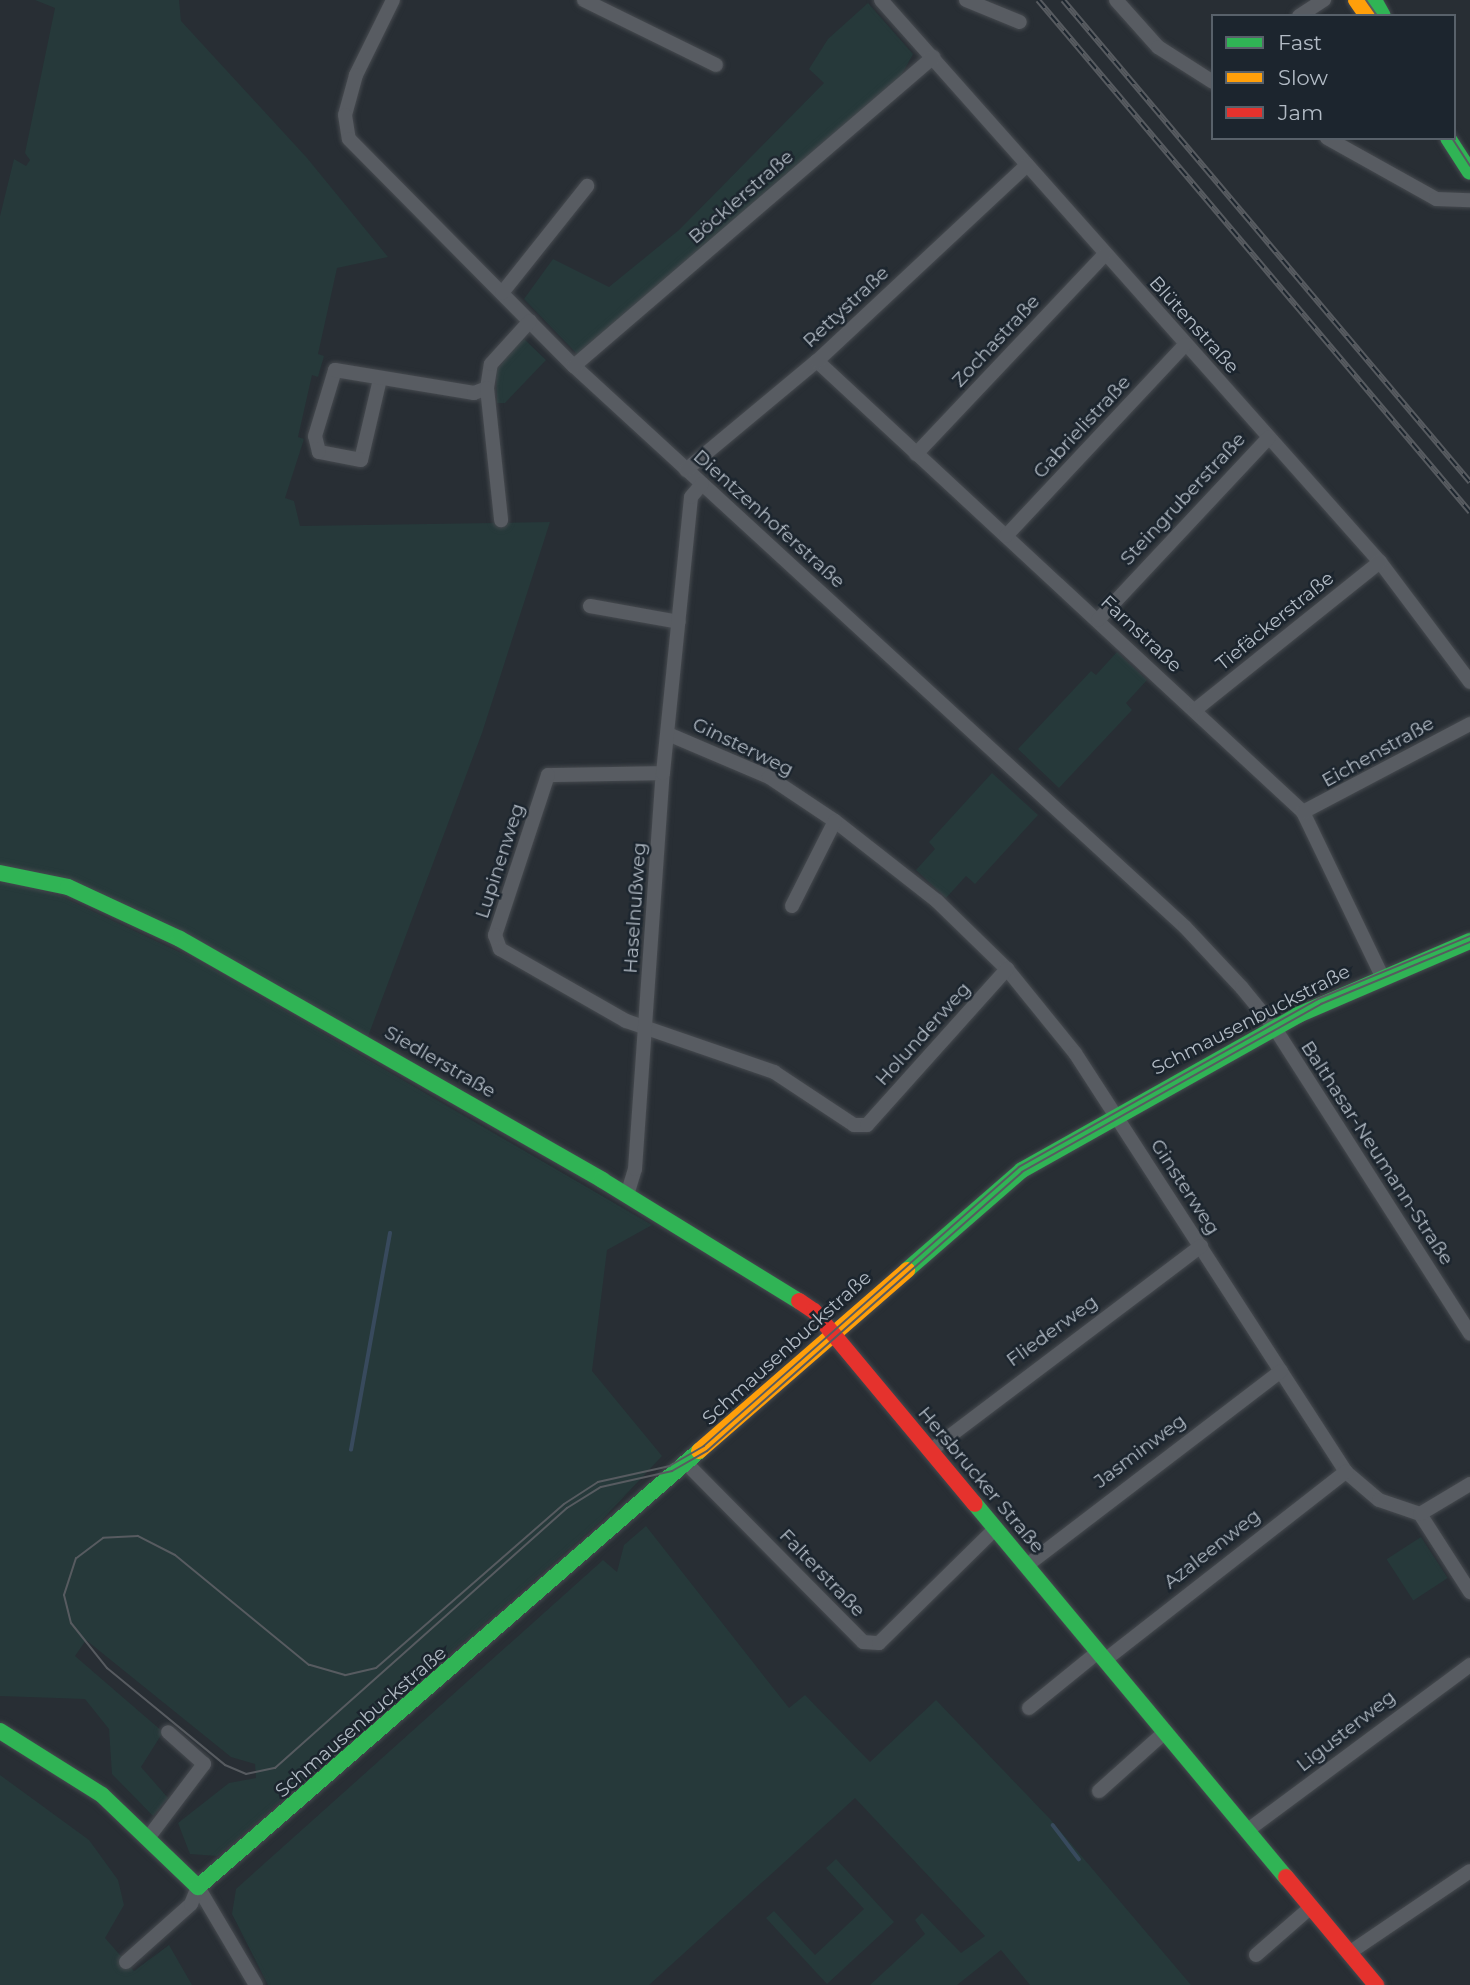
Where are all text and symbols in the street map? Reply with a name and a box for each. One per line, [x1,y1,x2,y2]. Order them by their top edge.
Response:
legend [1211,14,1456,140]
text: Fast [1278,30,1322,55]
text: Slow [1278,65,1328,90]
text: Jam [1278,100,1323,125]
street label: Böcklerstraße [684,145,798,249]
street label: Rettystraße [798,261,894,353]
street label: Blütenstraße [1144,272,1244,378]
street label: Zochastraße [947,290,1045,392]
street label: Gabrielistraße [1029,371,1135,483]
street label: Steingruberstraße [1116,428,1250,570]
street label: Dientzenhoferstraße [689,445,849,593]
street label: Tiefäckerstraße [1212,567,1338,675]
street label: Farnstraße [1096,591,1186,677]
street label: Eichenstraße [1318,712,1438,792]
street label: Ginsterweg [689,713,797,781]
street label: Lupinenweg [471,801,529,921]
street label: Haselnußweg [619,842,651,974]
street label: Schmausenbuckstraße [1148,960,1354,1080]
street label: Holunderweg [871,978,975,1090]
street label: Siedlerstraße [380,1021,500,1103]
street label: Balthasar-Neumann-Straße [1296,1037,1458,1269]
street label: Ginsterweg [1146,1135,1224,1239]
street label: Schmausenbuckstraße [698,1266,876,1430]
street label: Fliederweg [1002,1290,1102,1372]
street label: Hersbrucker Straße [913,1402,1049,1558]
street label: Jasminweg [1090,1409,1190,1493]
street label: Azaleenweg [1159,1504,1265,1594]
street label: Falterstraße [774,1524,870,1622]
street label: Schmausenbuckstraße [271,1641,451,1803]
street label: Ligusterweg [1292,1685,1400,1777]

